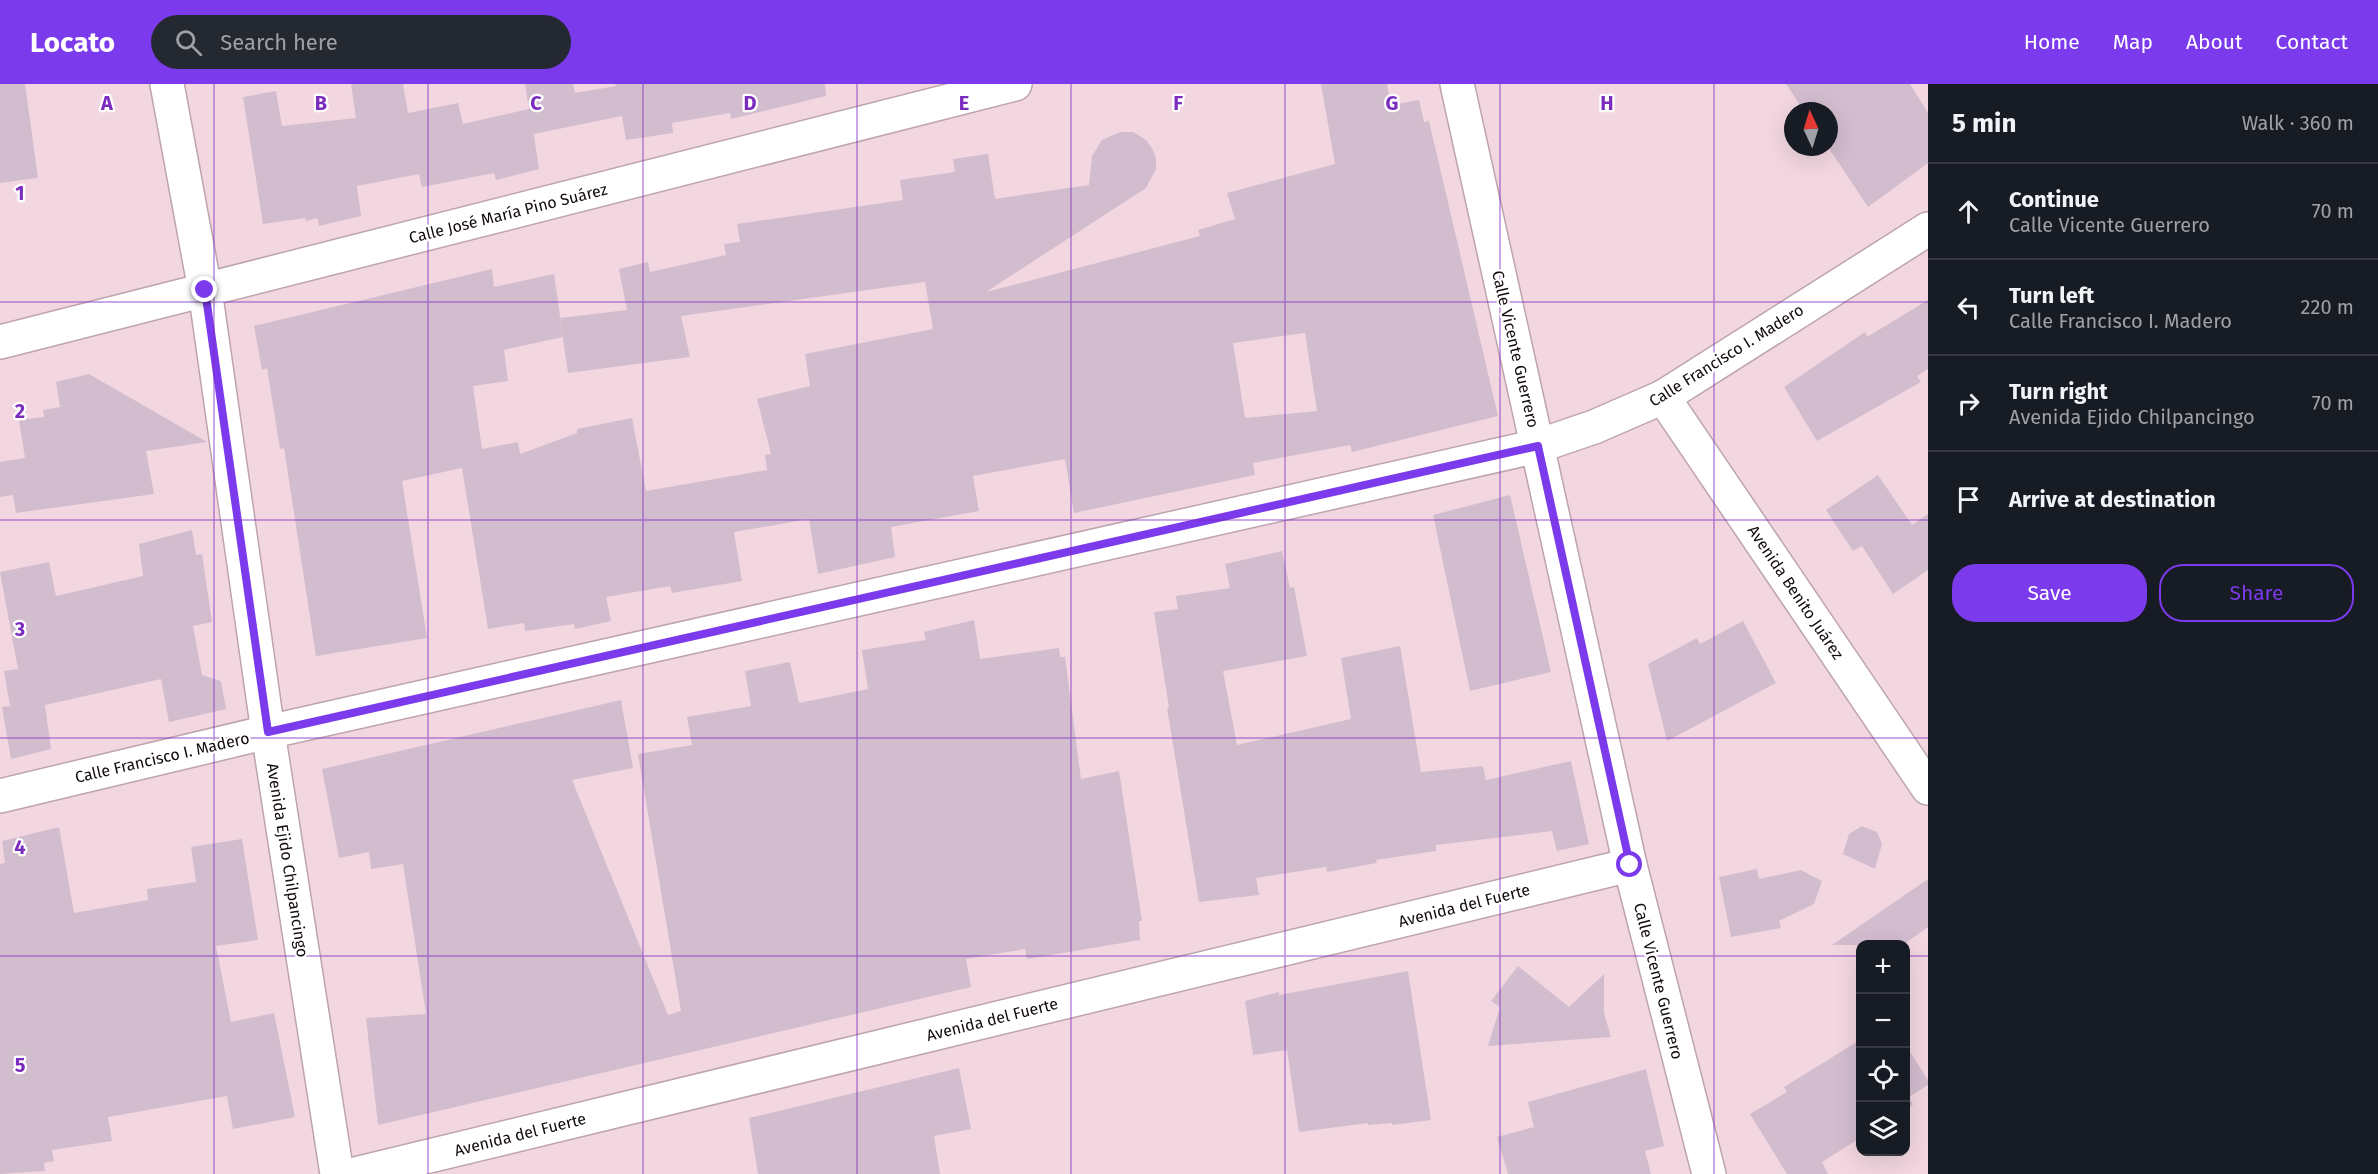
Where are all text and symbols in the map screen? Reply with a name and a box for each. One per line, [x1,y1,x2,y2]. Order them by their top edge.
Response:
search box [151,15,571,69]
text: Locato [30,26,115,59]
icon: search [172,26,205,59]
text: Search here [220,29,338,56]
text: Home [2024,29,2080,55]
text: Map [2113,29,2153,55]
text: About [2186,29,2243,55]
text: Contact [2276,29,2348,55]
text: A [100,91,114,115]
text: B [315,91,327,115]
text: C [530,91,542,115]
text: D [743,91,757,115]
text: E [959,91,969,115]
text: F [1173,91,1183,115]
text: G [1386,91,1398,115]
text: H [1600,91,1614,115]
north arrow [1784,102,1838,156]
text: 5 min [1952,108,2016,139]
text: Walk · 360 m [2242,111,2354,135]
street label: Calle José María Pino Suárez [407,180,609,247]
text: 1 [15,181,25,205]
text: Continue [2009,186,2099,213]
icon: ahead [1952,195,1985,228]
text: 70 m [2312,199,2354,223]
text: Calle Vicente Guerrero [2009,213,2210,237]
street label: Calle Vicente Guerrero [1488,269,1543,430]
route end [191,276,217,302]
text: Turn left [2009,282,2094,309]
icon: left [1952,291,1985,324]
text: 220 m [2301,295,2354,319]
street label: Calle Francisco I. Madero [1646,300,1807,411]
text: Calle Francisco I. Madero [2009,309,2232,333]
text: Turn right [2009,378,2108,405]
icon: right [1952,387,1985,420]
text: 70 m [2312,391,2354,415]
text: 2 [15,399,25,423]
text: Avenida Ejido Chilpancingo [2009,405,2255,429]
icon: arrive [1952,483,1985,516]
text: Arrive at destination [2009,486,2216,513]
street label: Avenida Benito Juárez [1744,522,1848,663]
button: Save [1952,564,2147,622]
button: Share [2159,564,2354,622]
text: 3 [14,617,25,641]
street label: Calle Francisco I. Madero [73,728,251,787]
street label: Avenida Ejido Chilpancingo [263,762,312,959]
text: 4 [14,835,26,859]
route start [1616,851,1642,877]
street label: Avenida del Fuerte [1396,880,1532,931]
street label: Calle Vicente Guerrero [1630,901,1687,1061]
map controls [1856,940,1910,1156]
button: + [1856,940,1910,994]
street label: Avenida del Fuerte [924,994,1060,1045]
button: − [1856,994,1910,1048]
button: locate [1856,1048,1910,1102]
text: 5 [15,1053,26,1077]
button: layers [1856,1102,1910,1156]
street label: Avenida del Fuerte [452,1109,588,1160]

